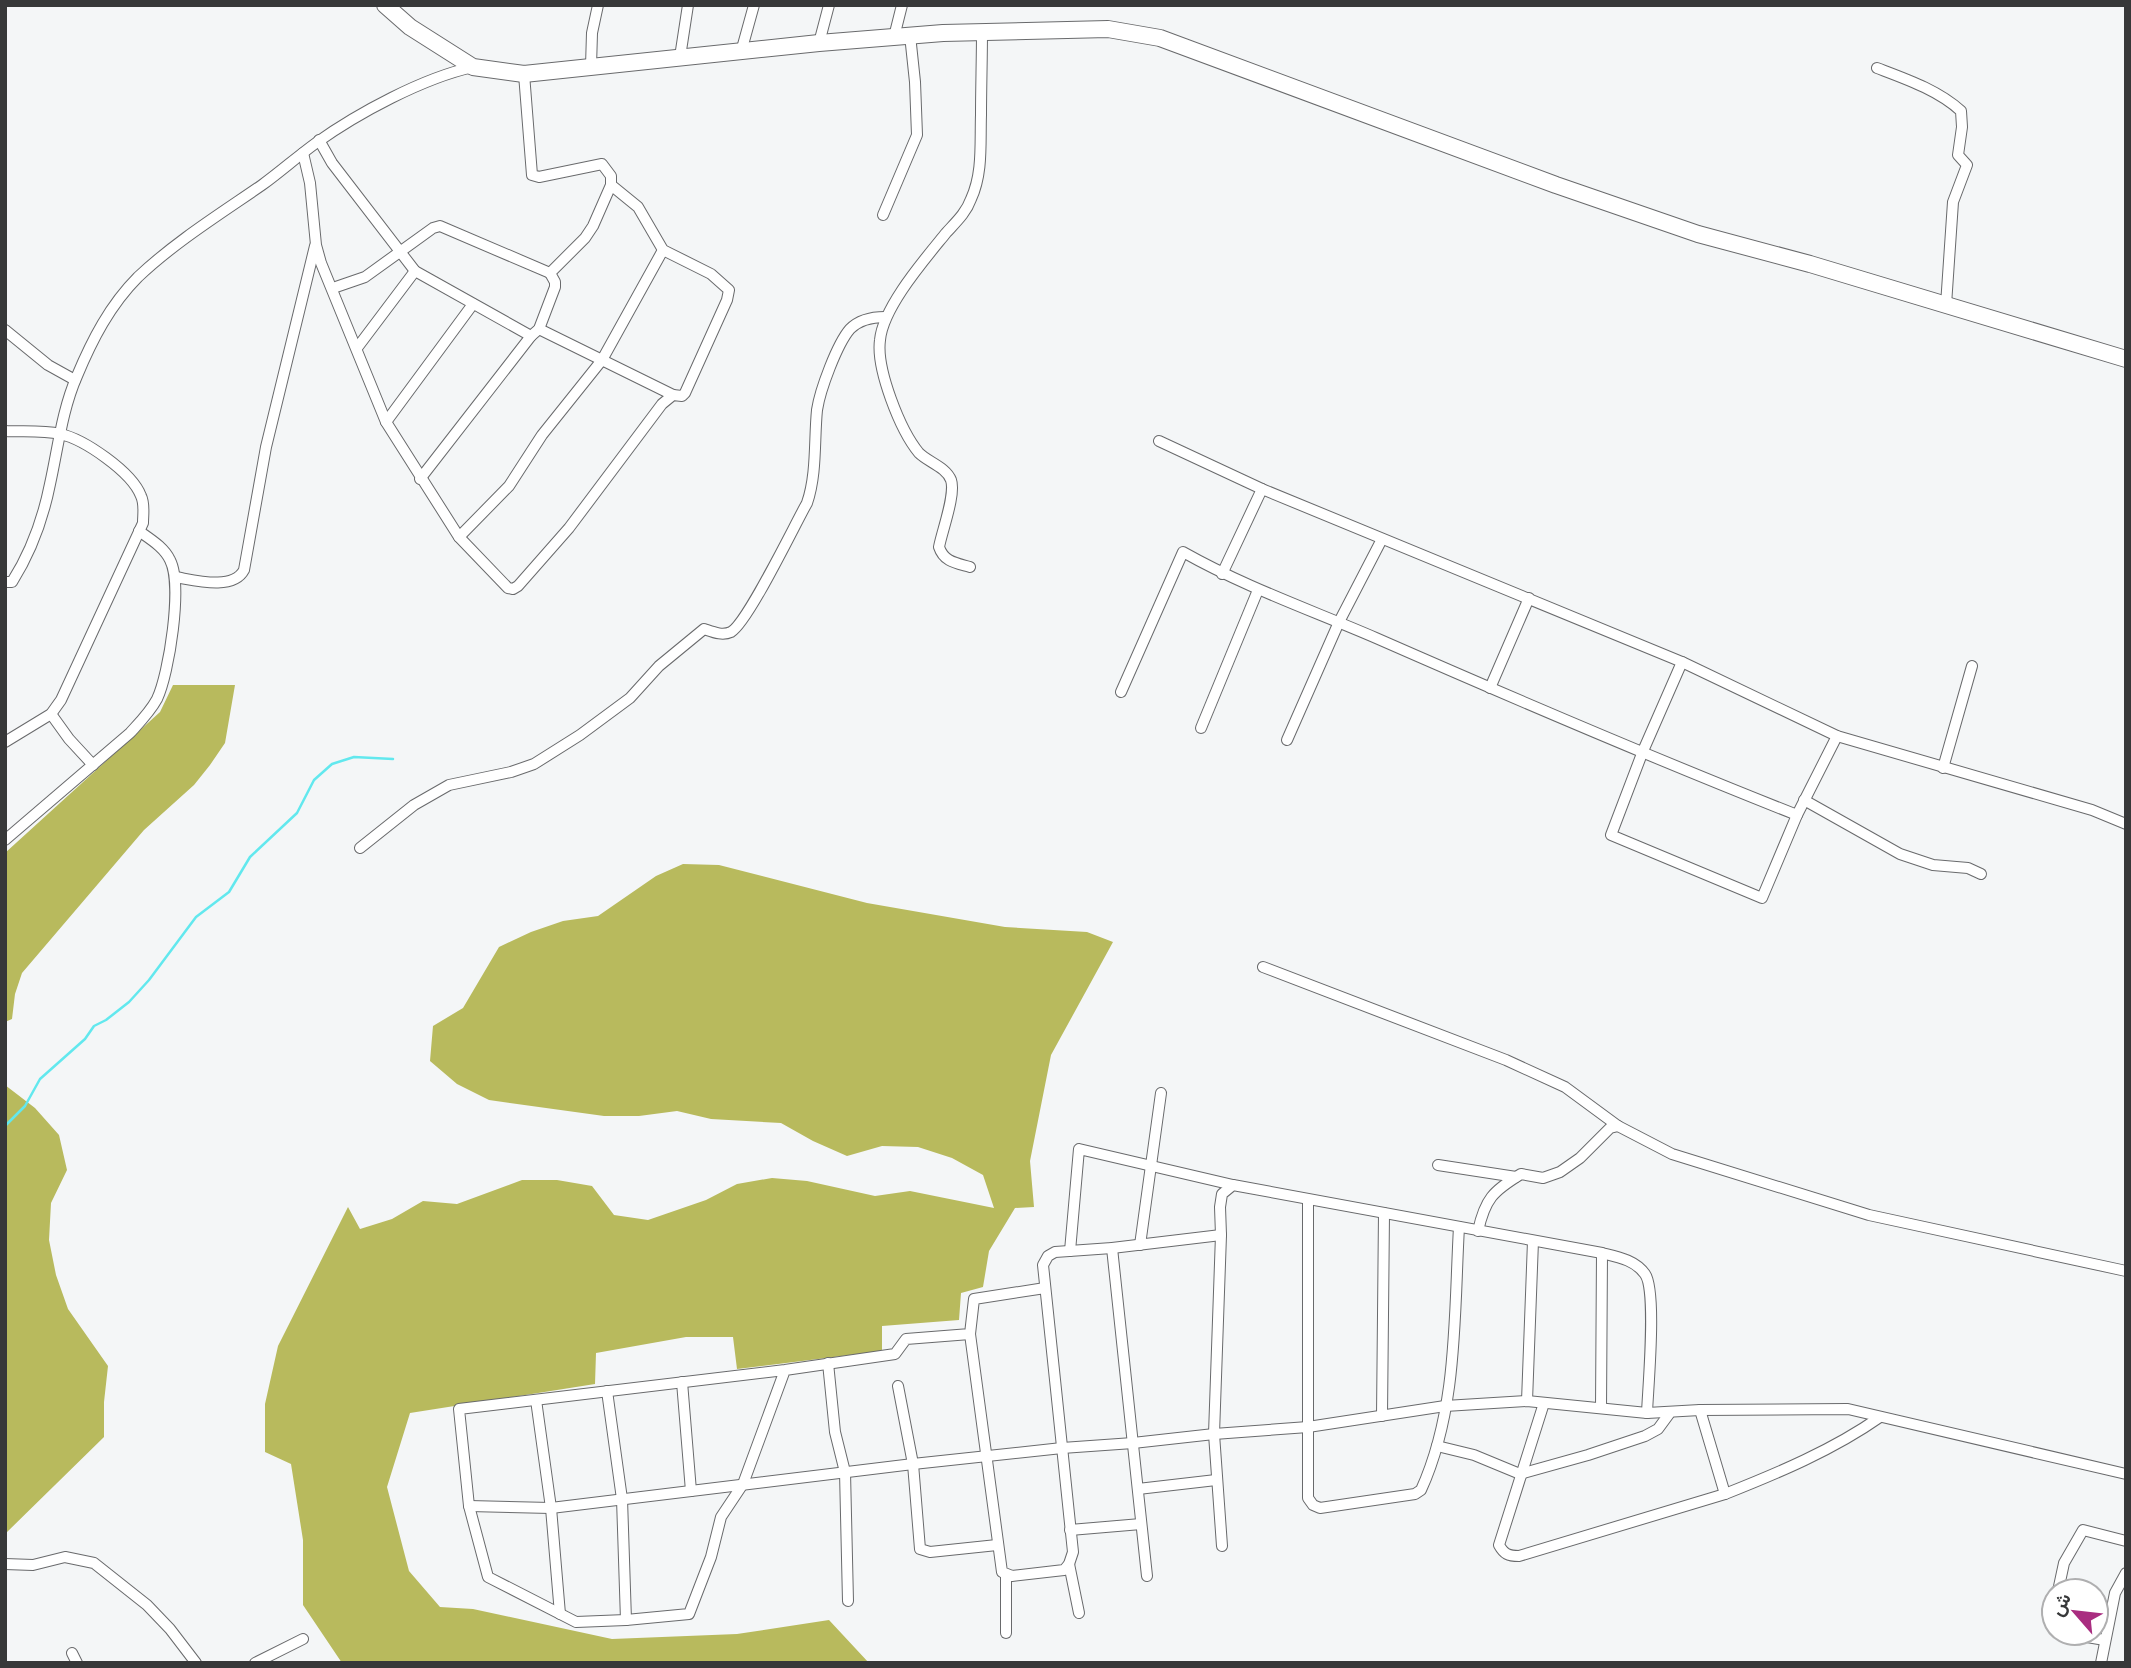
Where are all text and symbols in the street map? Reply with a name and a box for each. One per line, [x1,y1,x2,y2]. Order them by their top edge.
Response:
north arrow [2040,1577,2110,1647]
text: ش [2045,1589,2076,1620]

